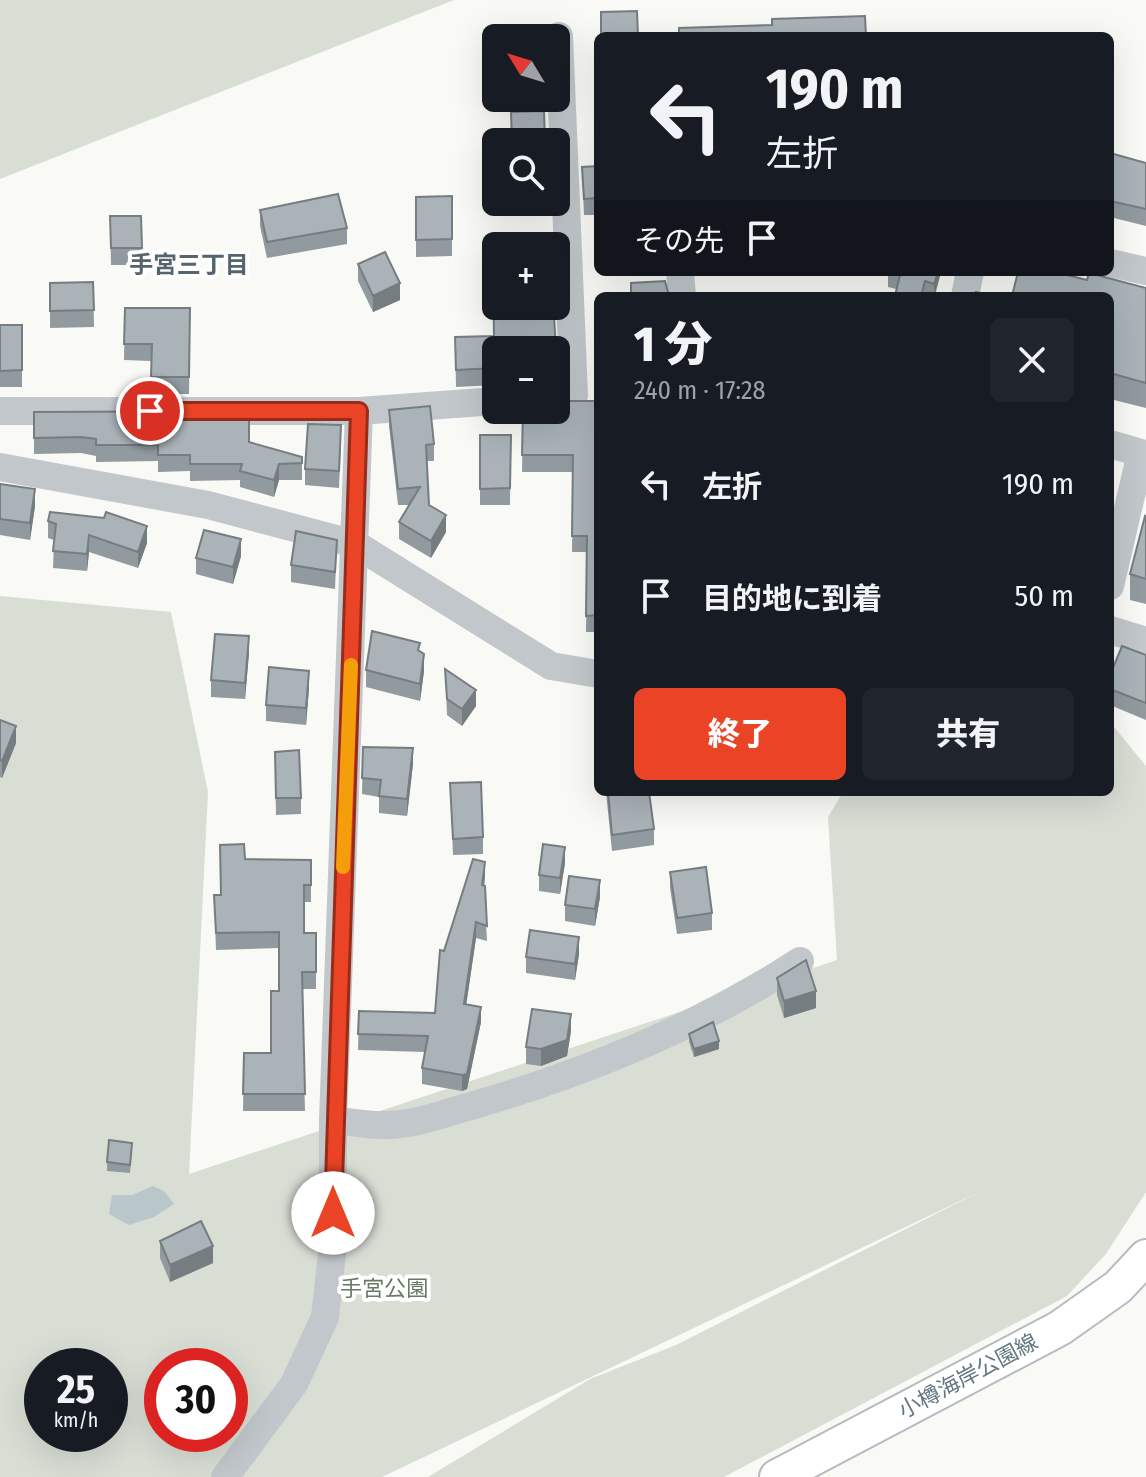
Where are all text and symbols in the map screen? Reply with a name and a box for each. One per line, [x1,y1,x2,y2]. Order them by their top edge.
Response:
north arrow [482,24,570,112]
map controls [482,24,570,424]
text: 190 m [766,56,904,123]
icon: left [634,64,738,168]
button: search [482,128,570,216]
text: 左折 [766,132,838,176]
icon: arrive [740,216,784,260]
text: その先 [634,223,724,259]
button: + [482,232,570,320]
district label: 手宮三丁目 [129,251,249,279]
text: 1 分 [634,316,712,374]
button: close [990,318,1074,402]
button: − [482,336,570,424]
text: 240 m · 17:28 [634,375,766,406]
pin [116,377,184,445]
icon: arrive [128,389,172,433]
icon: left [634,462,678,506]
text: 190 m [1002,466,1074,502]
text: 左折 [702,469,762,505]
icon: arrive [634,574,678,618]
text: 50 m [1014,578,1074,614]
text: 目的地に到着 [702,581,882,617]
button: 終了 [634,688,846,780]
button: 共有 [862,688,1074,780]
position arrow [291,1171,375,1255]
park label: 手宮公園 [340,1275,428,1302]
street label: 小樽海岸公園線 [894,1328,1042,1424]
speed limit sign: 30 [144,1348,248,1452]
text: 25 [57,1366,95,1414]
text: km/h [54,1408,98,1432]

